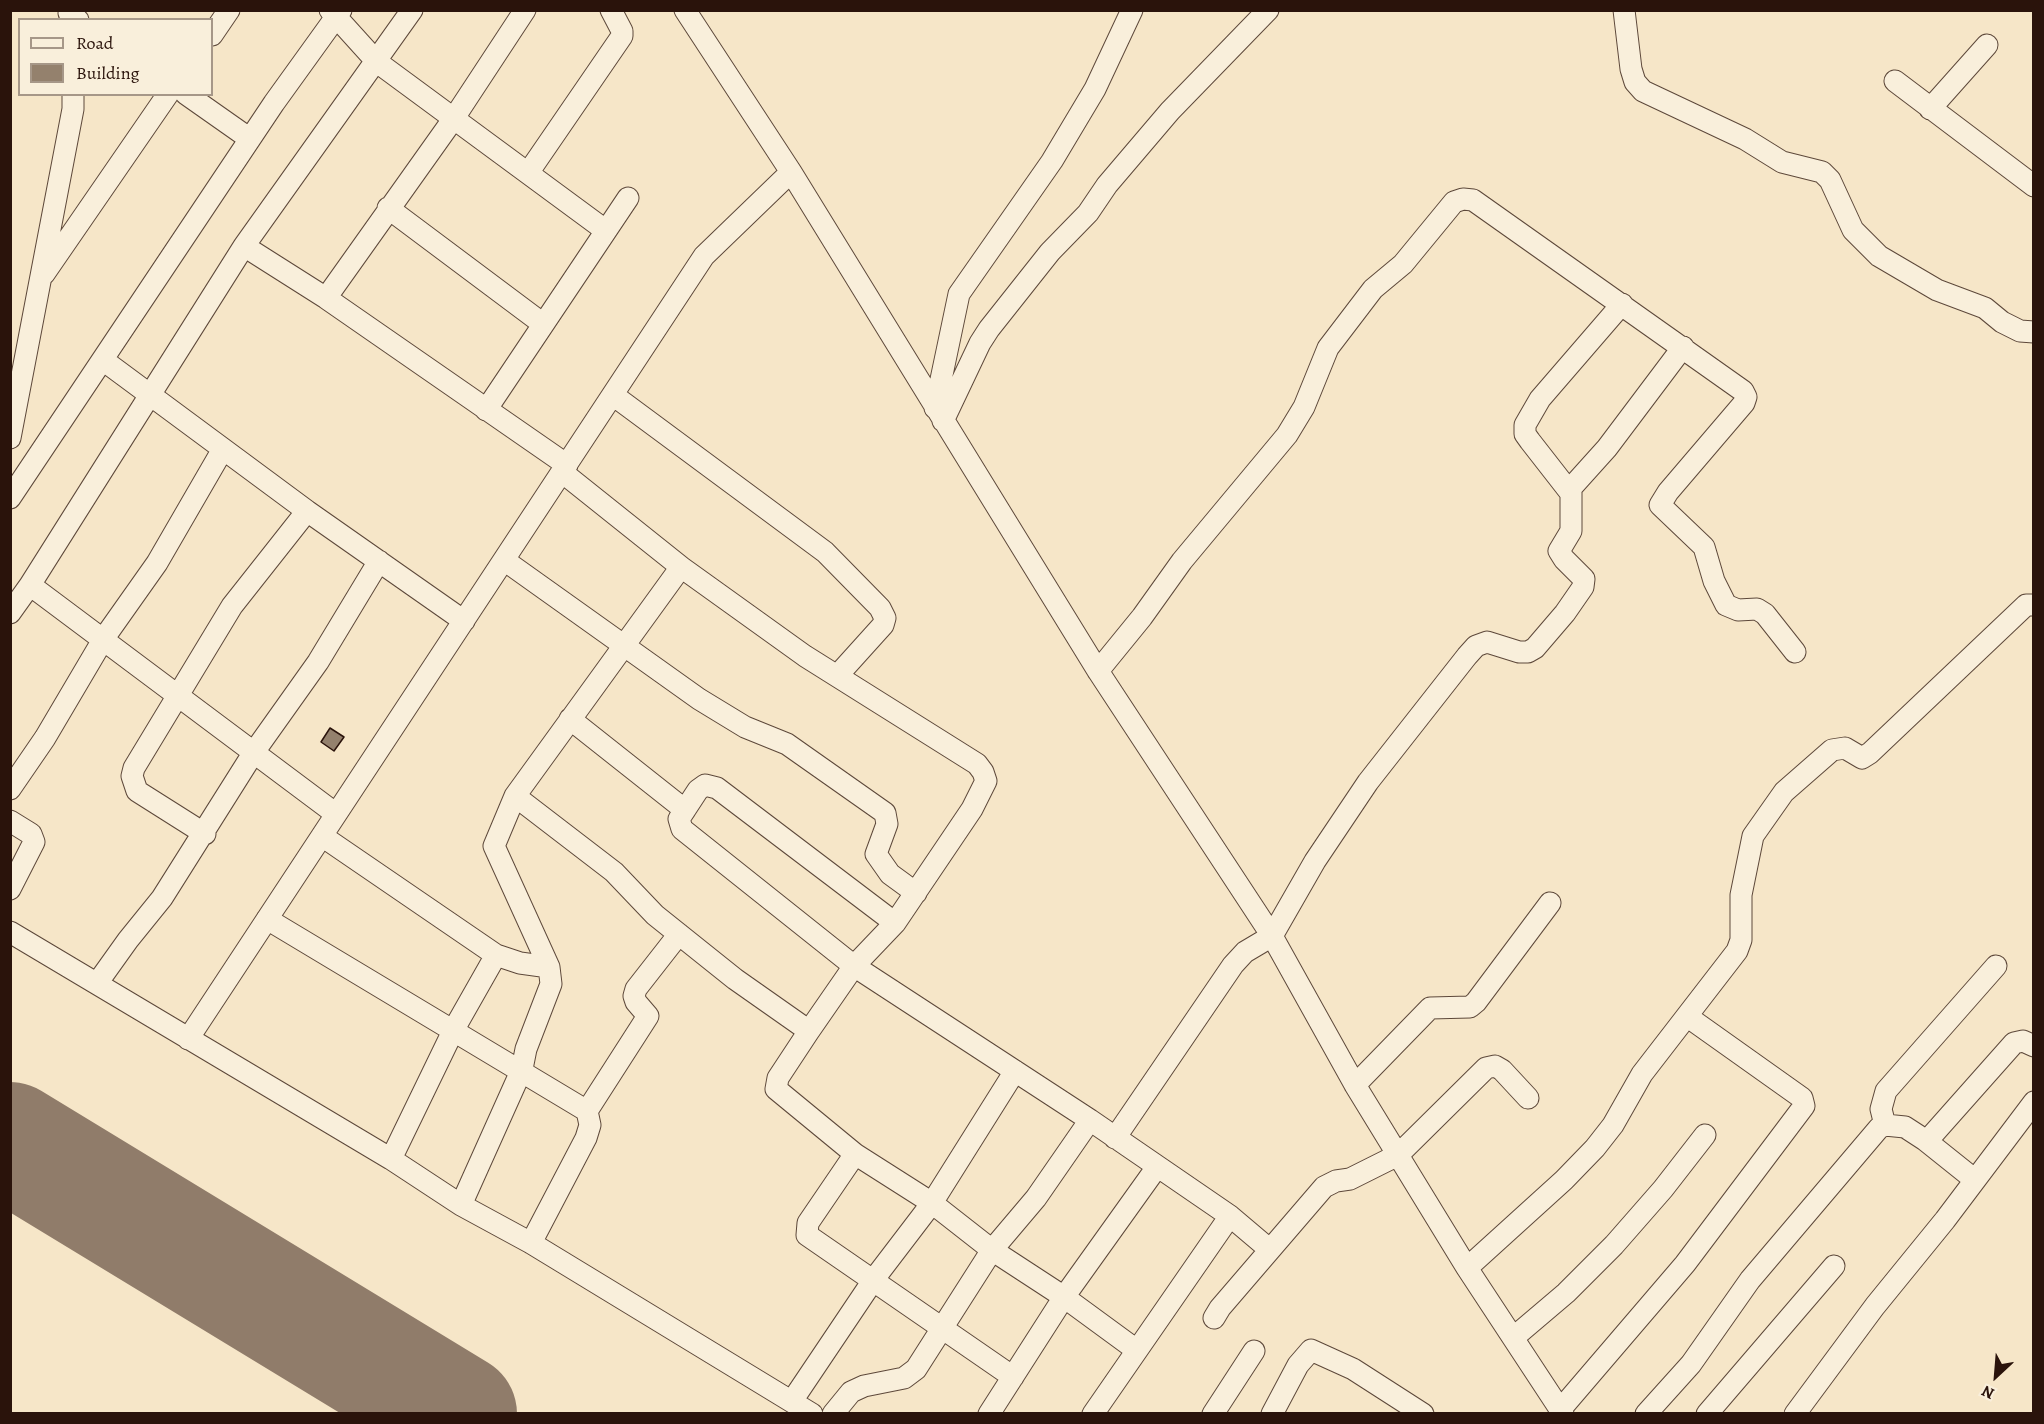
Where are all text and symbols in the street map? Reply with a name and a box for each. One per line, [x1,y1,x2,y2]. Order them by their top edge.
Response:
legend [18,18,213,96]
text: Road [76,31,113,55]
text: Building [76,61,140,85]
north arrow [1966,1346,2026,1406]
text: N [1978,1380,1998,1405]

